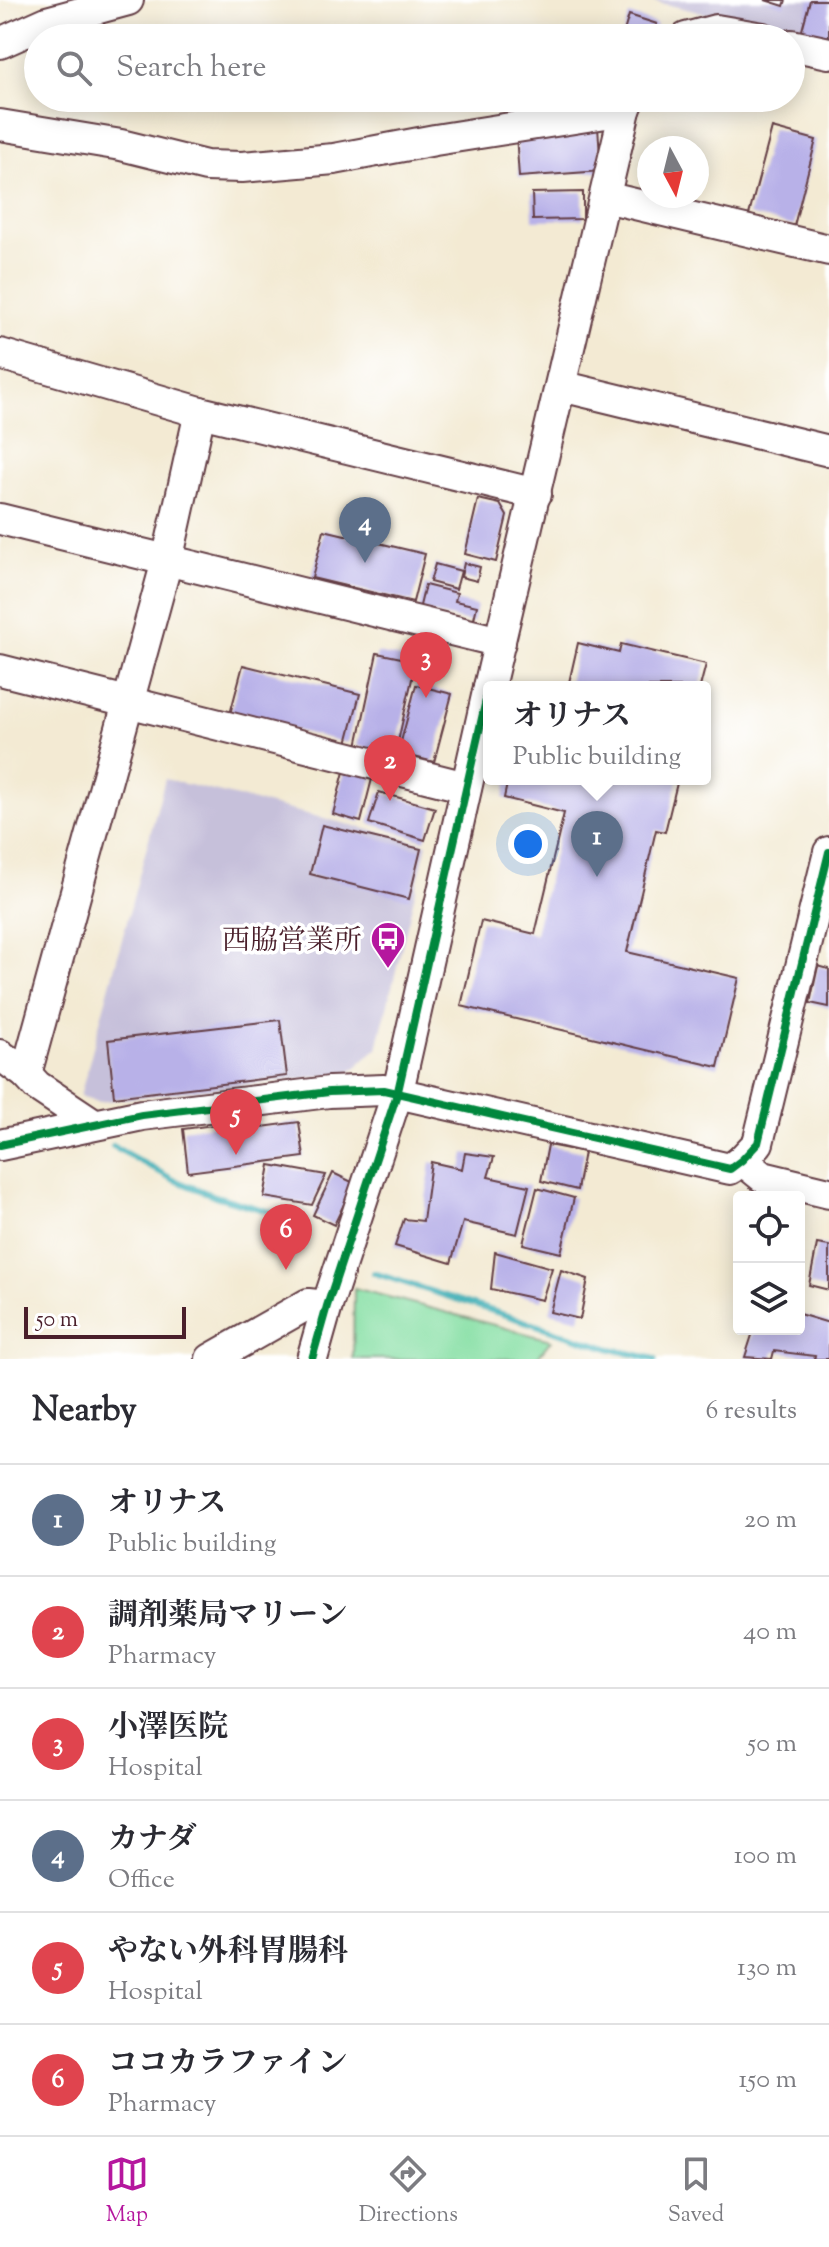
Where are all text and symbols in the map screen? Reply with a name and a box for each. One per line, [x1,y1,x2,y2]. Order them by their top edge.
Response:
search box [24,24,805,112]
icon: search [52,46,96,90]
text: Search here [116,47,266,90]
north arrow [637,136,709,208]
pin: 4 [339,497,391,563]
pin: 3 [400,632,452,698]
popup [483,681,711,785]
text: オリナス [513,696,631,739]
pin: 2 [364,735,416,801]
text: Public building [513,739,681,776]
pin: 1 [571,811,623,877]
your location [508,824,548,864]
bus stop icon: 西脇営業所 [369,920,407,970]
place label: 西脇営業所 [222,922,362,962]
pin: 5 [210,1089,262,1155]
map controls [733,1191,805,1335]
button: locate [733,1191,805,1263]
pin: 6 [260,1204,312,1270]
button: layers [733,1263,805,1335]
scale bar [24,1303,186,1339]
text: 50 m [36,1305,78,1337]
text: Nearby [32,1387,137,1436]
text: 6 results [705,1393,797,1430]
text: オリナス [108,1483,226,1526]
text: 1 [54,1502,62,1539]
text: 20 m [744,1502,797,1539]
text: Public building [108,1526,276,1563]
text: 調剤薬局マリーン [108,1595,347,1638]
text: 2 [52,1614,64,1651]
text: 40 m [743,1614,797,1651]
text: Pharmacy [108,1638,216,1675]
text: 小澤医院 [108,1707,228,1750]
text: 3 [53,1726,63,1763]
text: 50 m [747,1726,797,1763]
text: Hospital [108,1750,203,1787]
text: カナダ [108,1819,197,1862]
text: 4 [51,1838,65,1875]
text: 100 m [734,1838,797,1875]
text: Office [108,1862,175,1899]
text: やない外科胃腸科 [108,1931,348,1974]
text: 5 [54,1950,62,1987]
text: 130 m [737,1950,797,1987]
text: Hospital [108,1974,203,2011]
text: ココカラファイン [108,2043,347,2086]
text: 6 [52,2062,64,2099]
text: 150 m [738,2062,797,2099]
text: Pharmacy [108,2086,216,2123]
tab: Map [105,2152,149,2232]
tab: Directions [359,2152,458,2232]
tab: Saved [668,2152,724,2232]

